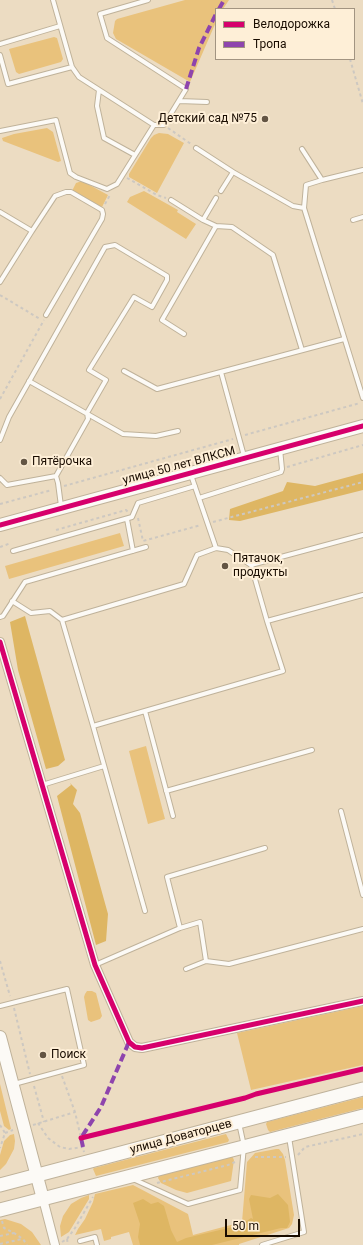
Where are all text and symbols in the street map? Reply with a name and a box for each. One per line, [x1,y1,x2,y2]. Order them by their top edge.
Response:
legend [215,8,355,60]
text: Велодорожка [253,17,330,31]
text: Тропа [253,37,287,51]
place label: Детский сад №75 [158,112,257,126]
marker: Детский сад №75 [260,114,270,124]
street label: улица 50 лет ВЛКСМ [121,444,237,488]
place label: Пятёрочка [32,455,92,469]
marker: Пятёрочка [19,457,29,467]
place label: Пятачок, продукты [233,552,288,580]
marker: Пятачок, продукты [220,561,230,571]
place label: Поиск [51,1048,86,1062]
marker: Поиск [38,1050,48,1060]
street label: улица Доваторцев [129,1117,233,1157]
scale bar [227,1211,302,1237]
text: 50 m [232,1219,259,1233]

